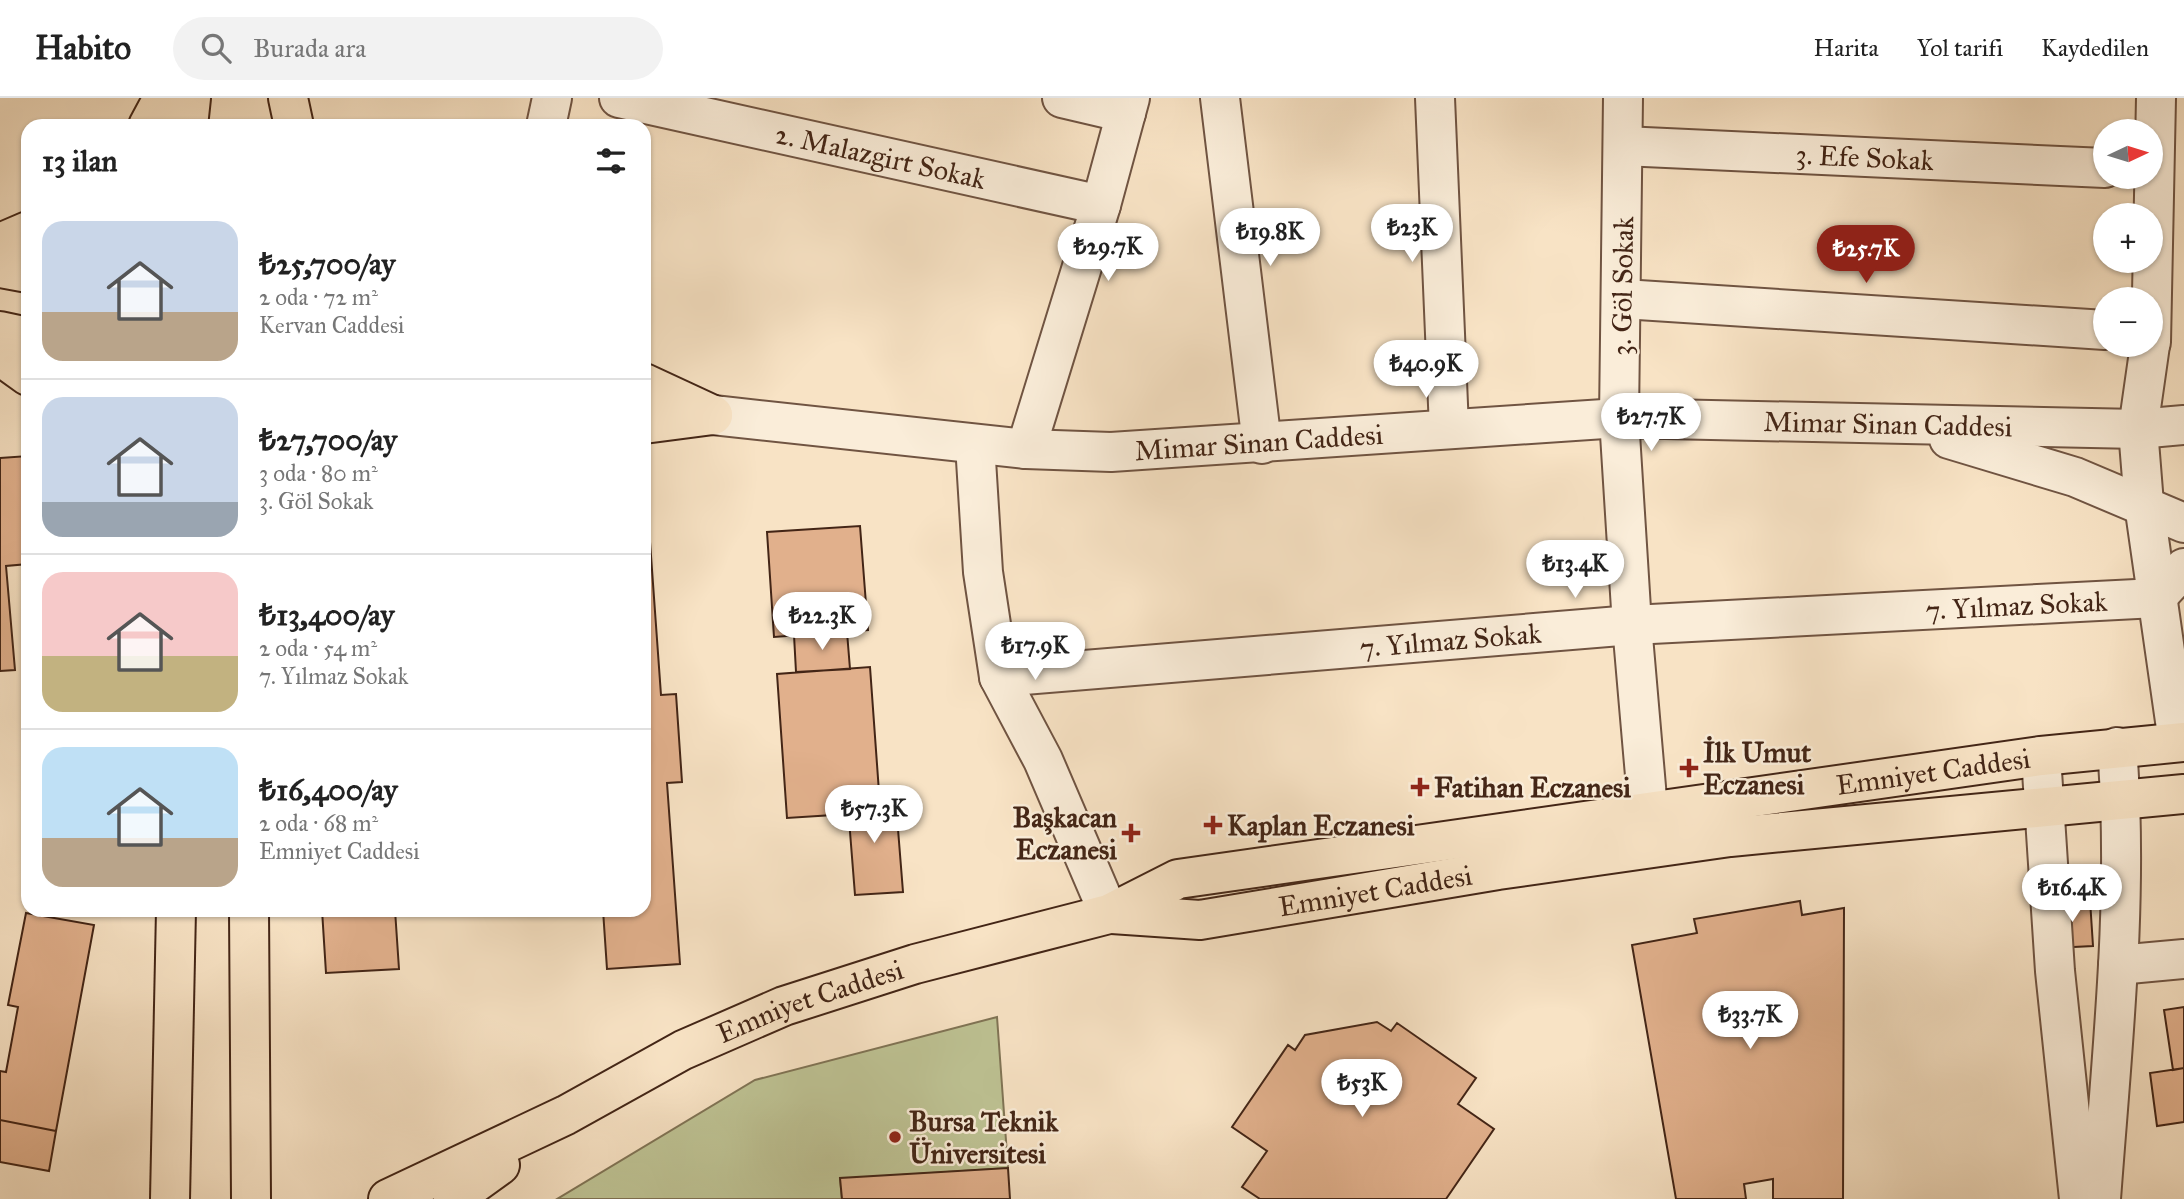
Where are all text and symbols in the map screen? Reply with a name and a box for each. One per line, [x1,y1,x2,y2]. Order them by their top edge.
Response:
search box [173,17,663,80]
text: Habito [35,28,131,68]
icon: search [197,29,235,67]
text: Burada ara [253,32,366,64]
text: Harita [1814,33,1879,63]
text: Yol tarifi [1917,33,2003,63]
text: Kaydedilen [2041,33,2149,63]
street label: 2. Malazgirt Sokak [772,116,989,197]
north arrow [2093,119,2163,189]
map controls [2093,119,2163,357]
street label: 3. Efe Sokak [1795,137,1935,178]
icon: filters [592,142,630,180]
text: 13 ilan [42,143,118,179]
button: + [2093,203,2163,273]
pin: ₺23K [1371,204,1453,264]
pin: ₺19.8K [1213,208,1327,268]
text: ₺23K [1387,213,1437,241]
street label: 3. Göl Sokak [1604,216,1641,356]
text: ₺19.8K [1236,217,1304,245]
pin: ₺29.7K [1051,223,1165,283]
pin: ₺25.7K [1809,226,1923,285]
text: ₺29.7K [1074,232,1142,260]
text: ₺25.7K [1833,234,1899,262]
text: ₺25,700/ay [259,246,395,282]
icon: home [98,249,182,333]
text: 2 oda · 72 m² [259,283,378,311]
button: − [2093,287,2163,357]
text: Kervan Caddesi [259,311,404,339]
pin: ₺40.9K [1369,341,1483,400]
text: ₺40.9K [1390,349,1462,377]
pin: ₺27.7K [1594,394,1708,453]
text: ₺27.7K [1617,402,1685,430]
street label: Mimar Sinan Caddesi [1763,404,2013,444]
street label: Mimar Sinan Caddesi [1133,417,1385,468]
text: ₺27,700/ay [259,422,397,458]
icon: home [98,425,182,509]
text: 3 oda · 80 m² [259,459,378,487]
text: 3. Göl Sokak [259,487,374,515]
pin: ₺13.4K [1518,540,1632,600]
text: ₺13.4K [1542,549,1608,577]
street label: 7. Yılmaz Sokak [1925,584,2108,628]
pin: ₺22.3K [765,592,879,652]
text: ₺13,400/ay [259,597,394,633]
icon: home [98,600,182,684]
text: ₺22.3K [789,601,855,629]
street label: 7. Yılmaz Sokak [1358,616,1543,665]
pin: ₺17.9K [978,622,1092,682]
text: ₺17.9K [1001,631,1069,659]
text: 2 oda · 54 m² [259,634,377,662]
text: 7. Yılmaz Sokak [259,662,408,690]
place label: İlk Umut Eczanesi [1703,735,1811,802]
street label: Emniyet Caddesi [1834,741,2033,803]
marker: İlk Umut Eczanesi [1681,760,1697,776]
place label: Fatihan Eczanesi [1434,770,1631,805]
text: ₺16,400/ay [259,772,398,808]
icon: home [98,775,182,859]
marker: Fatihan Eczanesi [1412,779,1428,795]
pin: ₺57.3K [817,786,931,845]
text: ₺57.3K [841,794,907,822]
place label: Başkacan Eczanesi [1013,800,1117,867]
place label: Kaplan Eczanesi [1227,808,1415,843]
text: 2 oda · 68 m² [259,809,378,837]
marker: Kaplan Eczanesi [1205,817,1221,833]
marker: Başkacan Eczanesi [1123,825,1139,841]
text: Emniyet Caddesi [259,837,420,865]
street label: Emniyet Caddesi [1276,858,1475,925]
pin: ₺16.4K [2015,864,2129,924]
text: ₺16.4K [2038,873,2106,901]
street label: Emniyet Caddesi [712,952,908,1051]
pin: ₺33.7K [1693,992,1807,1051]
text: ₺33.7K [1718,1000,1782,1028]
pin: ₺53K [1321,1060,1403,1119]
text: ₺53K [1337,1068,1387,1096]
place label: Bursa Teknik Üniversitesi [909,1104,1059,1171]
marker: Bursa Teknik Üniversitesi [887,1129,903,1145]

